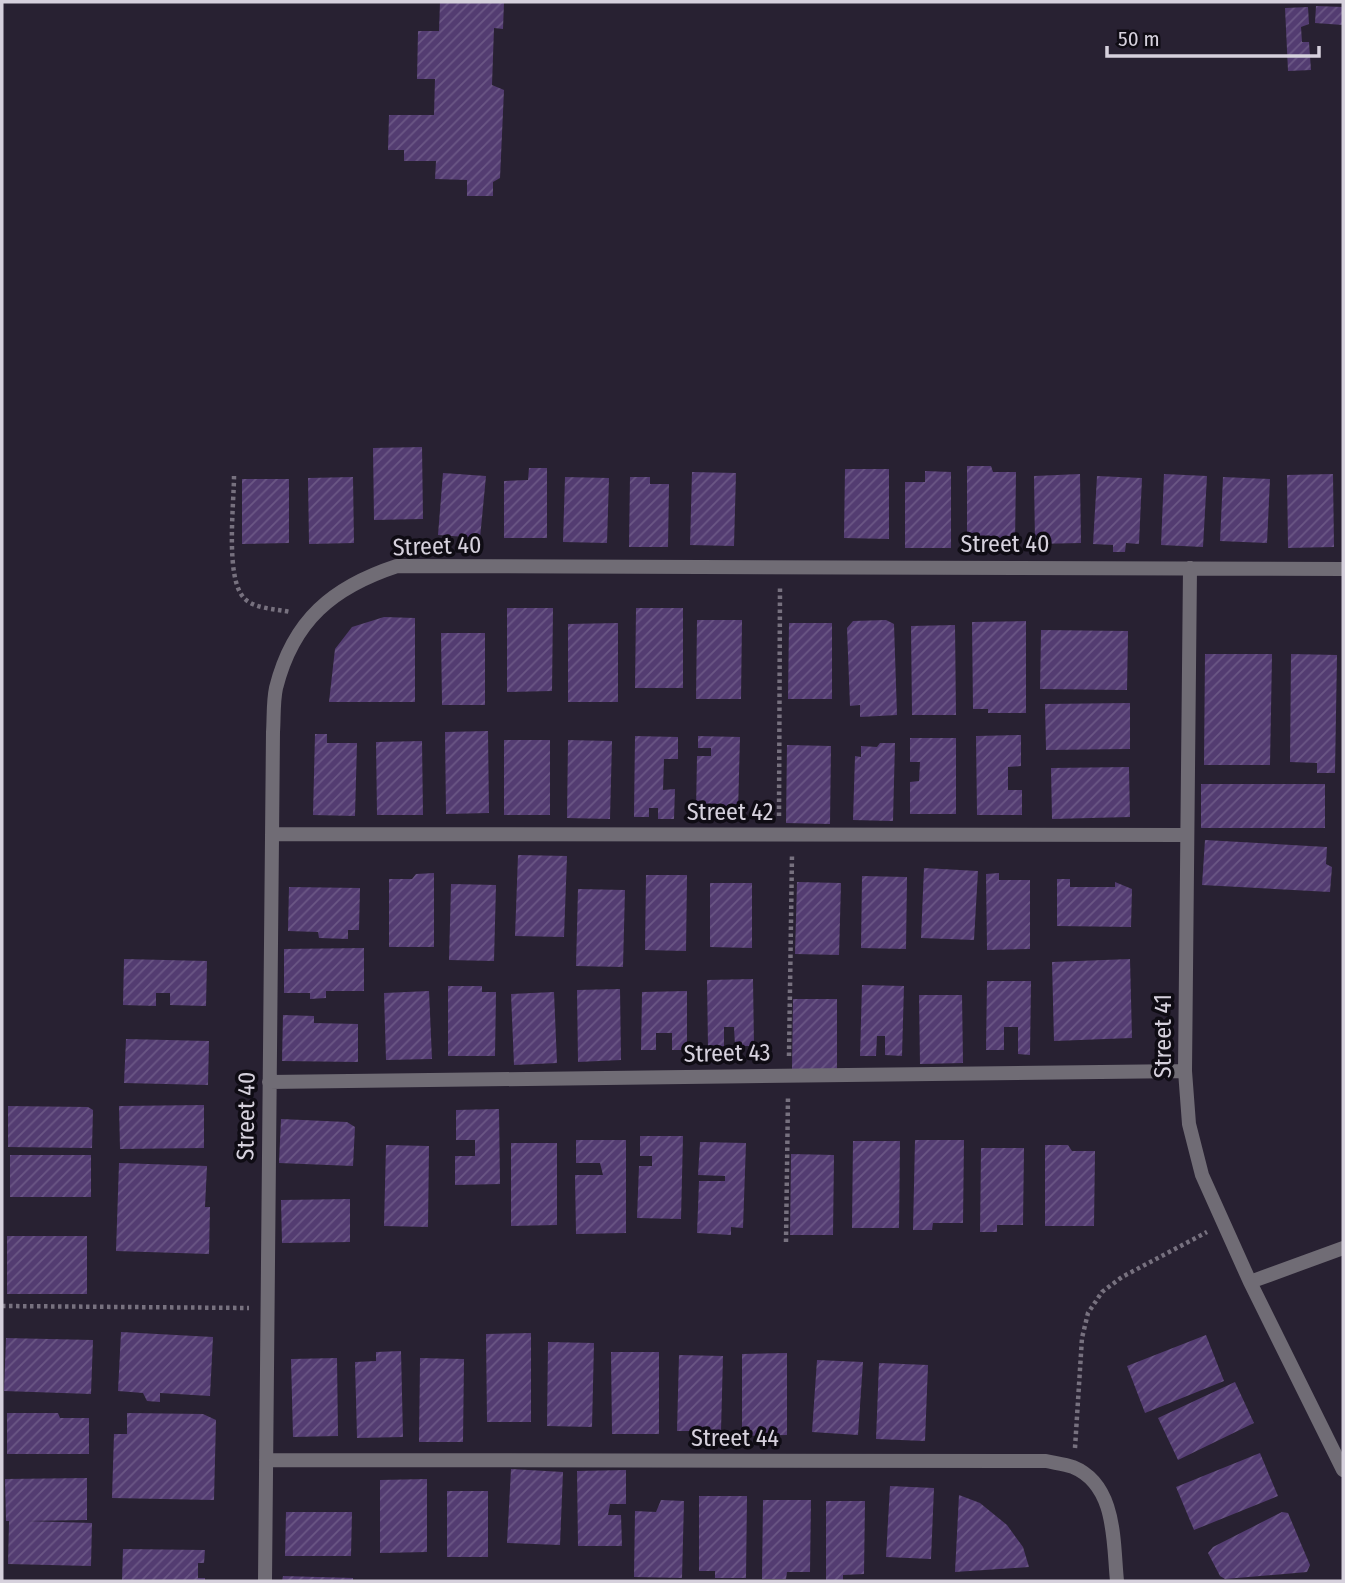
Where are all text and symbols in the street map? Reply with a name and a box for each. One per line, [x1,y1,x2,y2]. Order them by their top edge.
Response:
scale bar [1107,14,1319,58]
text: 50 m [1118,26,1160,52]
street label: Street 40 [392,530,482,562]
street label: Street 40 [961,530,1049,558]
street label: Street 42 [687,798,773,826]
street label: Street 41 [1149,994,1177,1078]
street label: Street 43 [683,1038,771,1068]
street label: Street 40 [231,1071,261,1161]
street label: Street 44 [691,1424,779,1452]

